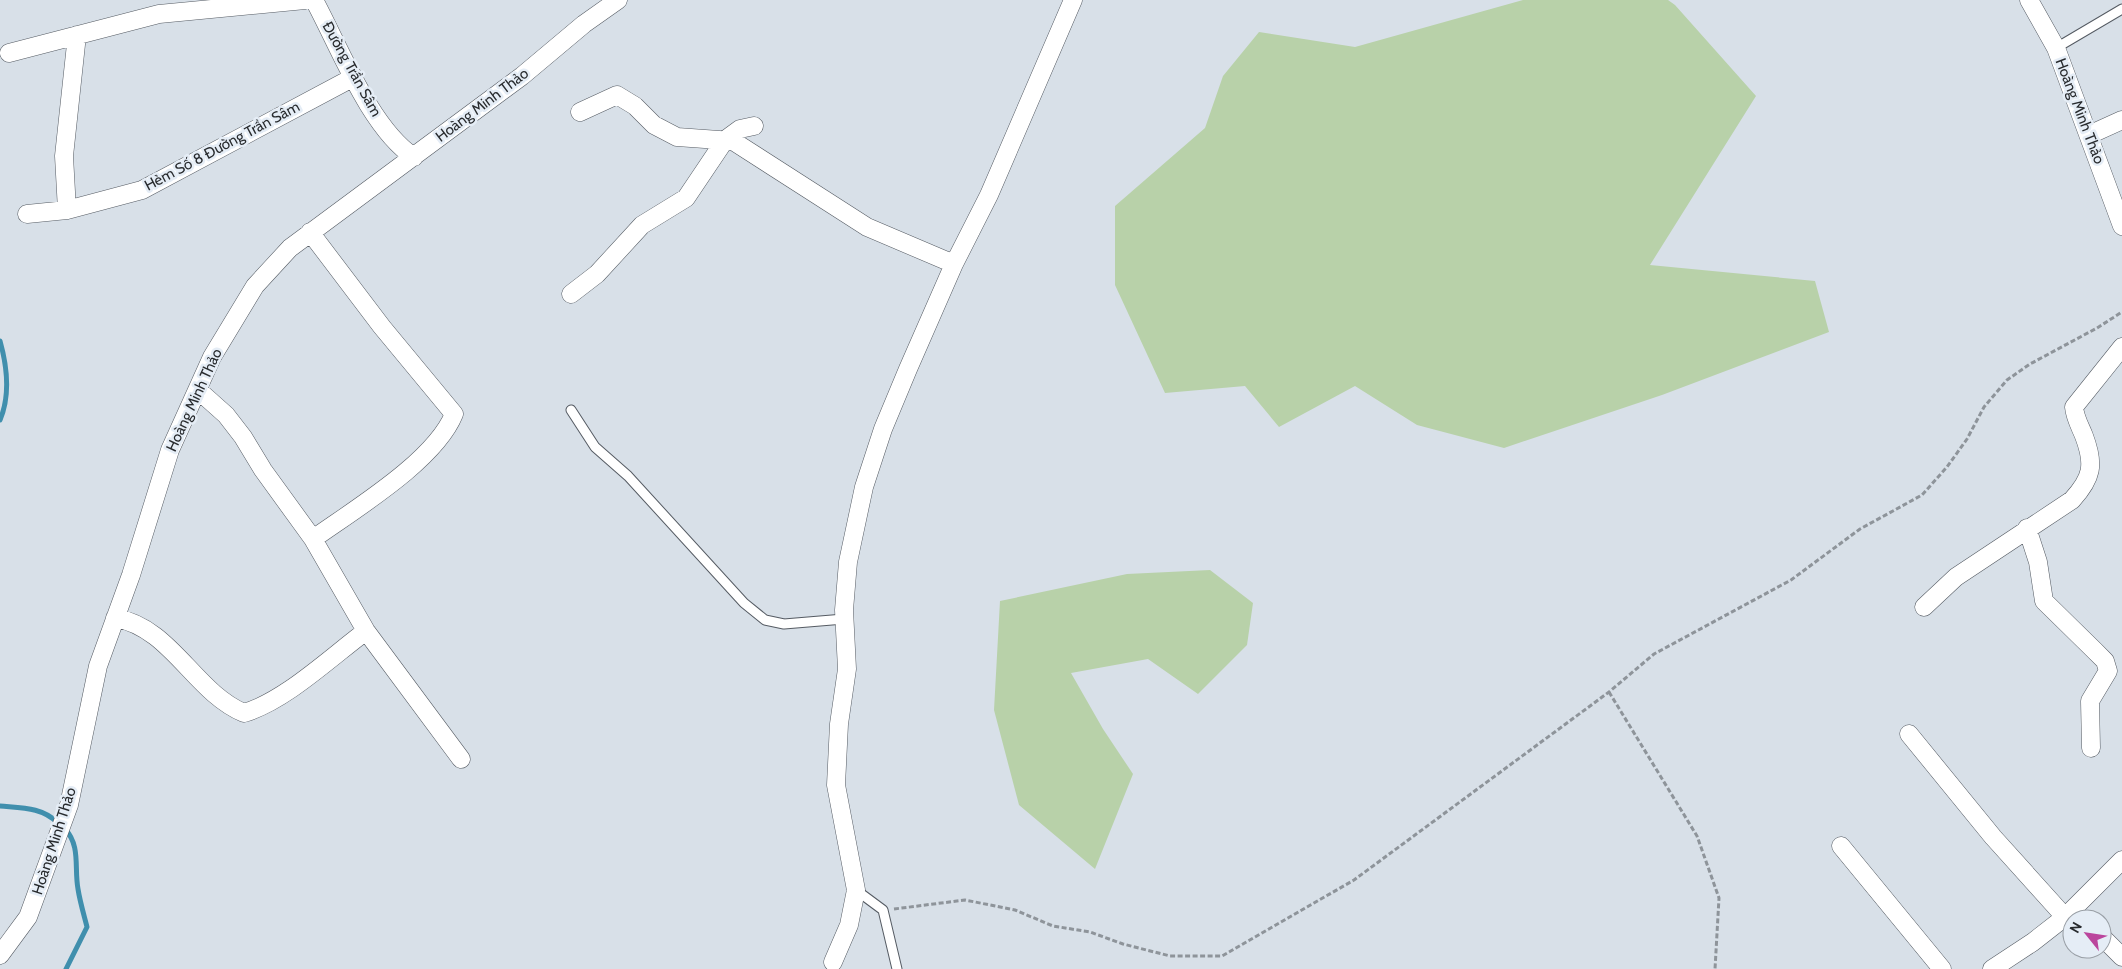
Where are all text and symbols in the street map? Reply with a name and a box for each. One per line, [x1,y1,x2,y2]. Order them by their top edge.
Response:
street label: Đường Trần Sâm [319,18,385,120]
street label: Hoàng Minh Thảo [2052,56,2108,166]
street label: Hoàng Minh Thảo [432,64,532,146]
street label: Hẻm Số 8 Đường Trần Sâm [141,97,303,195]
street label: Hoàng Minh Thảo [162,346,226,454]
street label: Hoàng Minh Thảo [28,785,80,897]
north arrow [2062,909,2112,959]
text: N [2065,919,2086,936]

